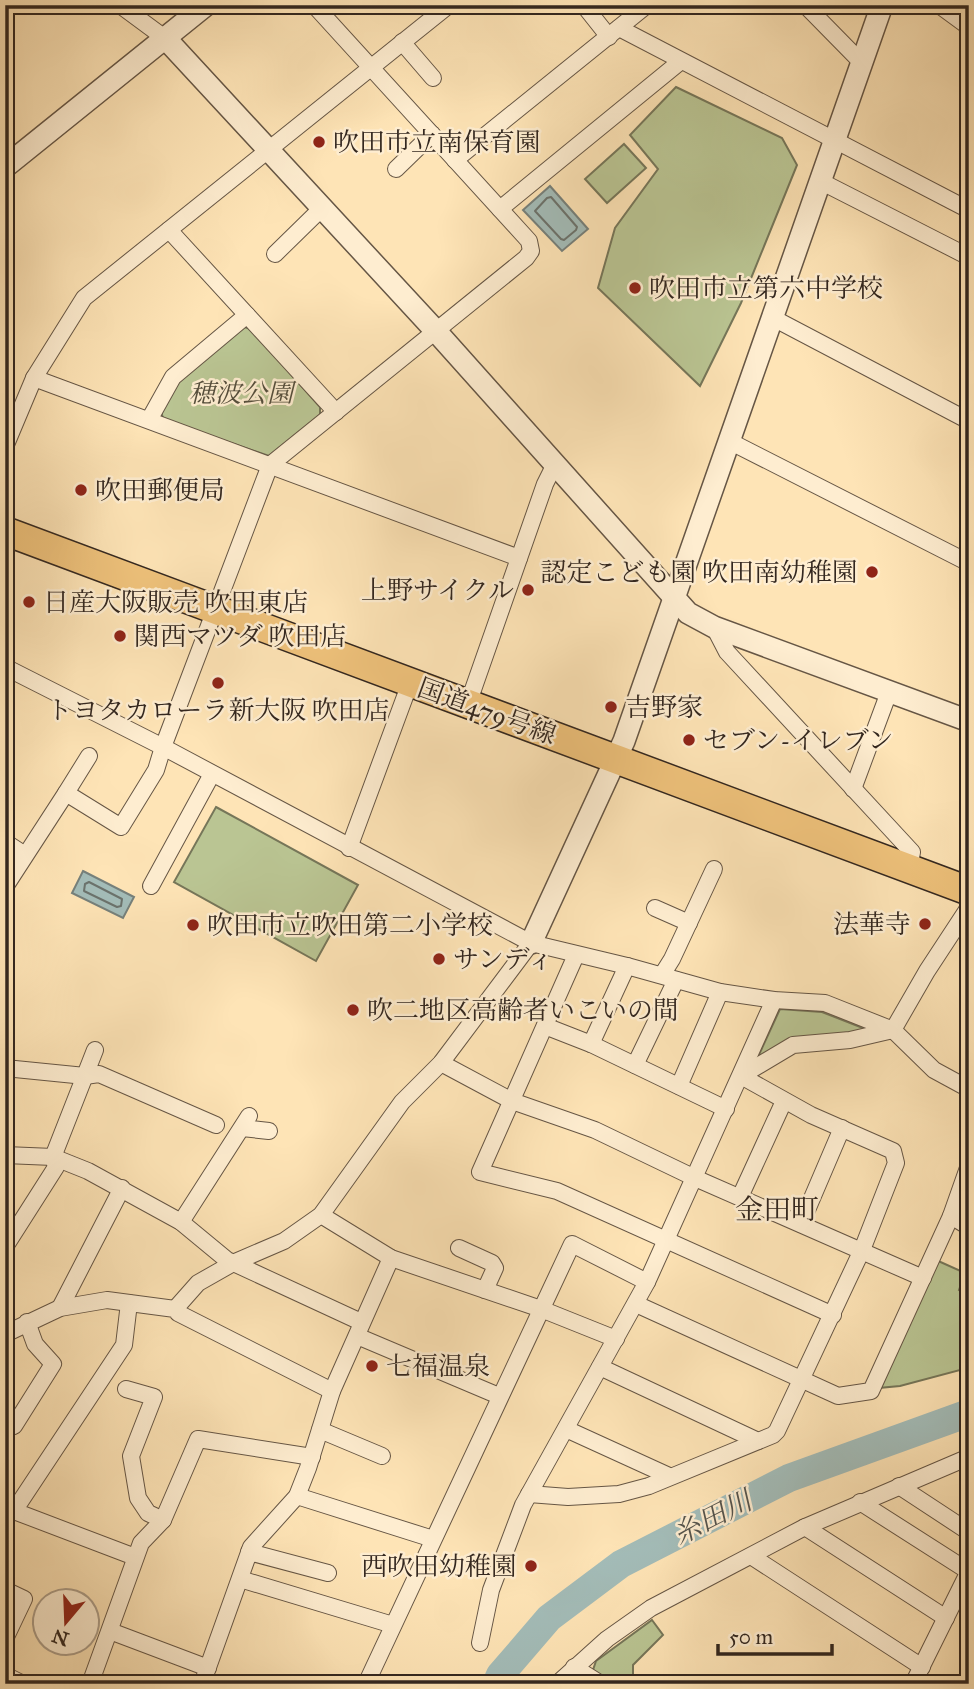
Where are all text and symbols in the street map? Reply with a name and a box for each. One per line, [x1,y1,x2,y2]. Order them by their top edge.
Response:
place label: 吹田市立南保育園 [333,126,541,158]
marker: 吹田市立南保育園 [311,134,327,150]
place label: 吹田市立第六中学校 [649,272,883,304]
marker: 吹田市立第六中学校 [627,280,643,296]
park label: 穂波公園 [189,377,297,409]
place label: 吹田郵便局 [95,474,225,506]
marker: 吹田郵便局 [73,482,89,498]
place label: 認定こども園 吹田南幼稚園 [540,556,858,588]
marker: 認定こども園 吹田南幼稚園 [864,564,880,580]
place label: 上野サイクル [361,574,514,606]
marker: 上野サイクル [520,582,536,598]
place label: 日産大阪販売 吹田東店 [43,586,309,618]
marker: 日産大阪販売 吹田東店 [21,594,37,610]
place label: 関西マツダ 吹田店 [134,620,347,652]
marker: 関西マツダ 吹田店 [112,628,128,644]
street label: 国道479号線 [413,671,561,751]
marker: トヨタカローラ新大阪 吹田店 [210,675,226,691]
place label: 吉野家 [625,691,703,723]
place label: トヨタカローラ新大阪 吹田店 [46,694,390,726]
marker: 吉野家 [603,699,619,715]
place label: セブン-イレブン [703,724,894,756]
marker: セブン-イレブン [681,732,697,748]
place label: 法華寺 [833,908,911,940]
place label: 吹田市立吹田第二小学校 [207,909,493,941]
marker: 法華寺 [917,916,933,932]
marker: 吹田市立吹田第二小学校 [185,917,201,933]
place label: サンディ [453,943,554,975]
marker: サンディ [431,951,447,967]
place label: 吹二地区高齢者いこいの間 [367,994,679,1026]
marker: 吹二地区高齢者いこいの間 [345,1002,361,1018]
district label: 金田町 [735,1192,819,1227]
place label: 七福温泉 [386,1350,490,1382]
marker: 七福温泉 [364,1358,380,1374]
water label: 糸田川 [667,1481,760,1552]
place label: 西吹田幼稚園 [361,1550,517,1582]
marker: 西吹田幼稚園 [523,1558,539,1574]
north arrow [32,1588,102,1658]
scale bar [718,1612,832,1656]
text: N [49,1624,72,1651]
text: 50 m [729,1624,774,1650]

